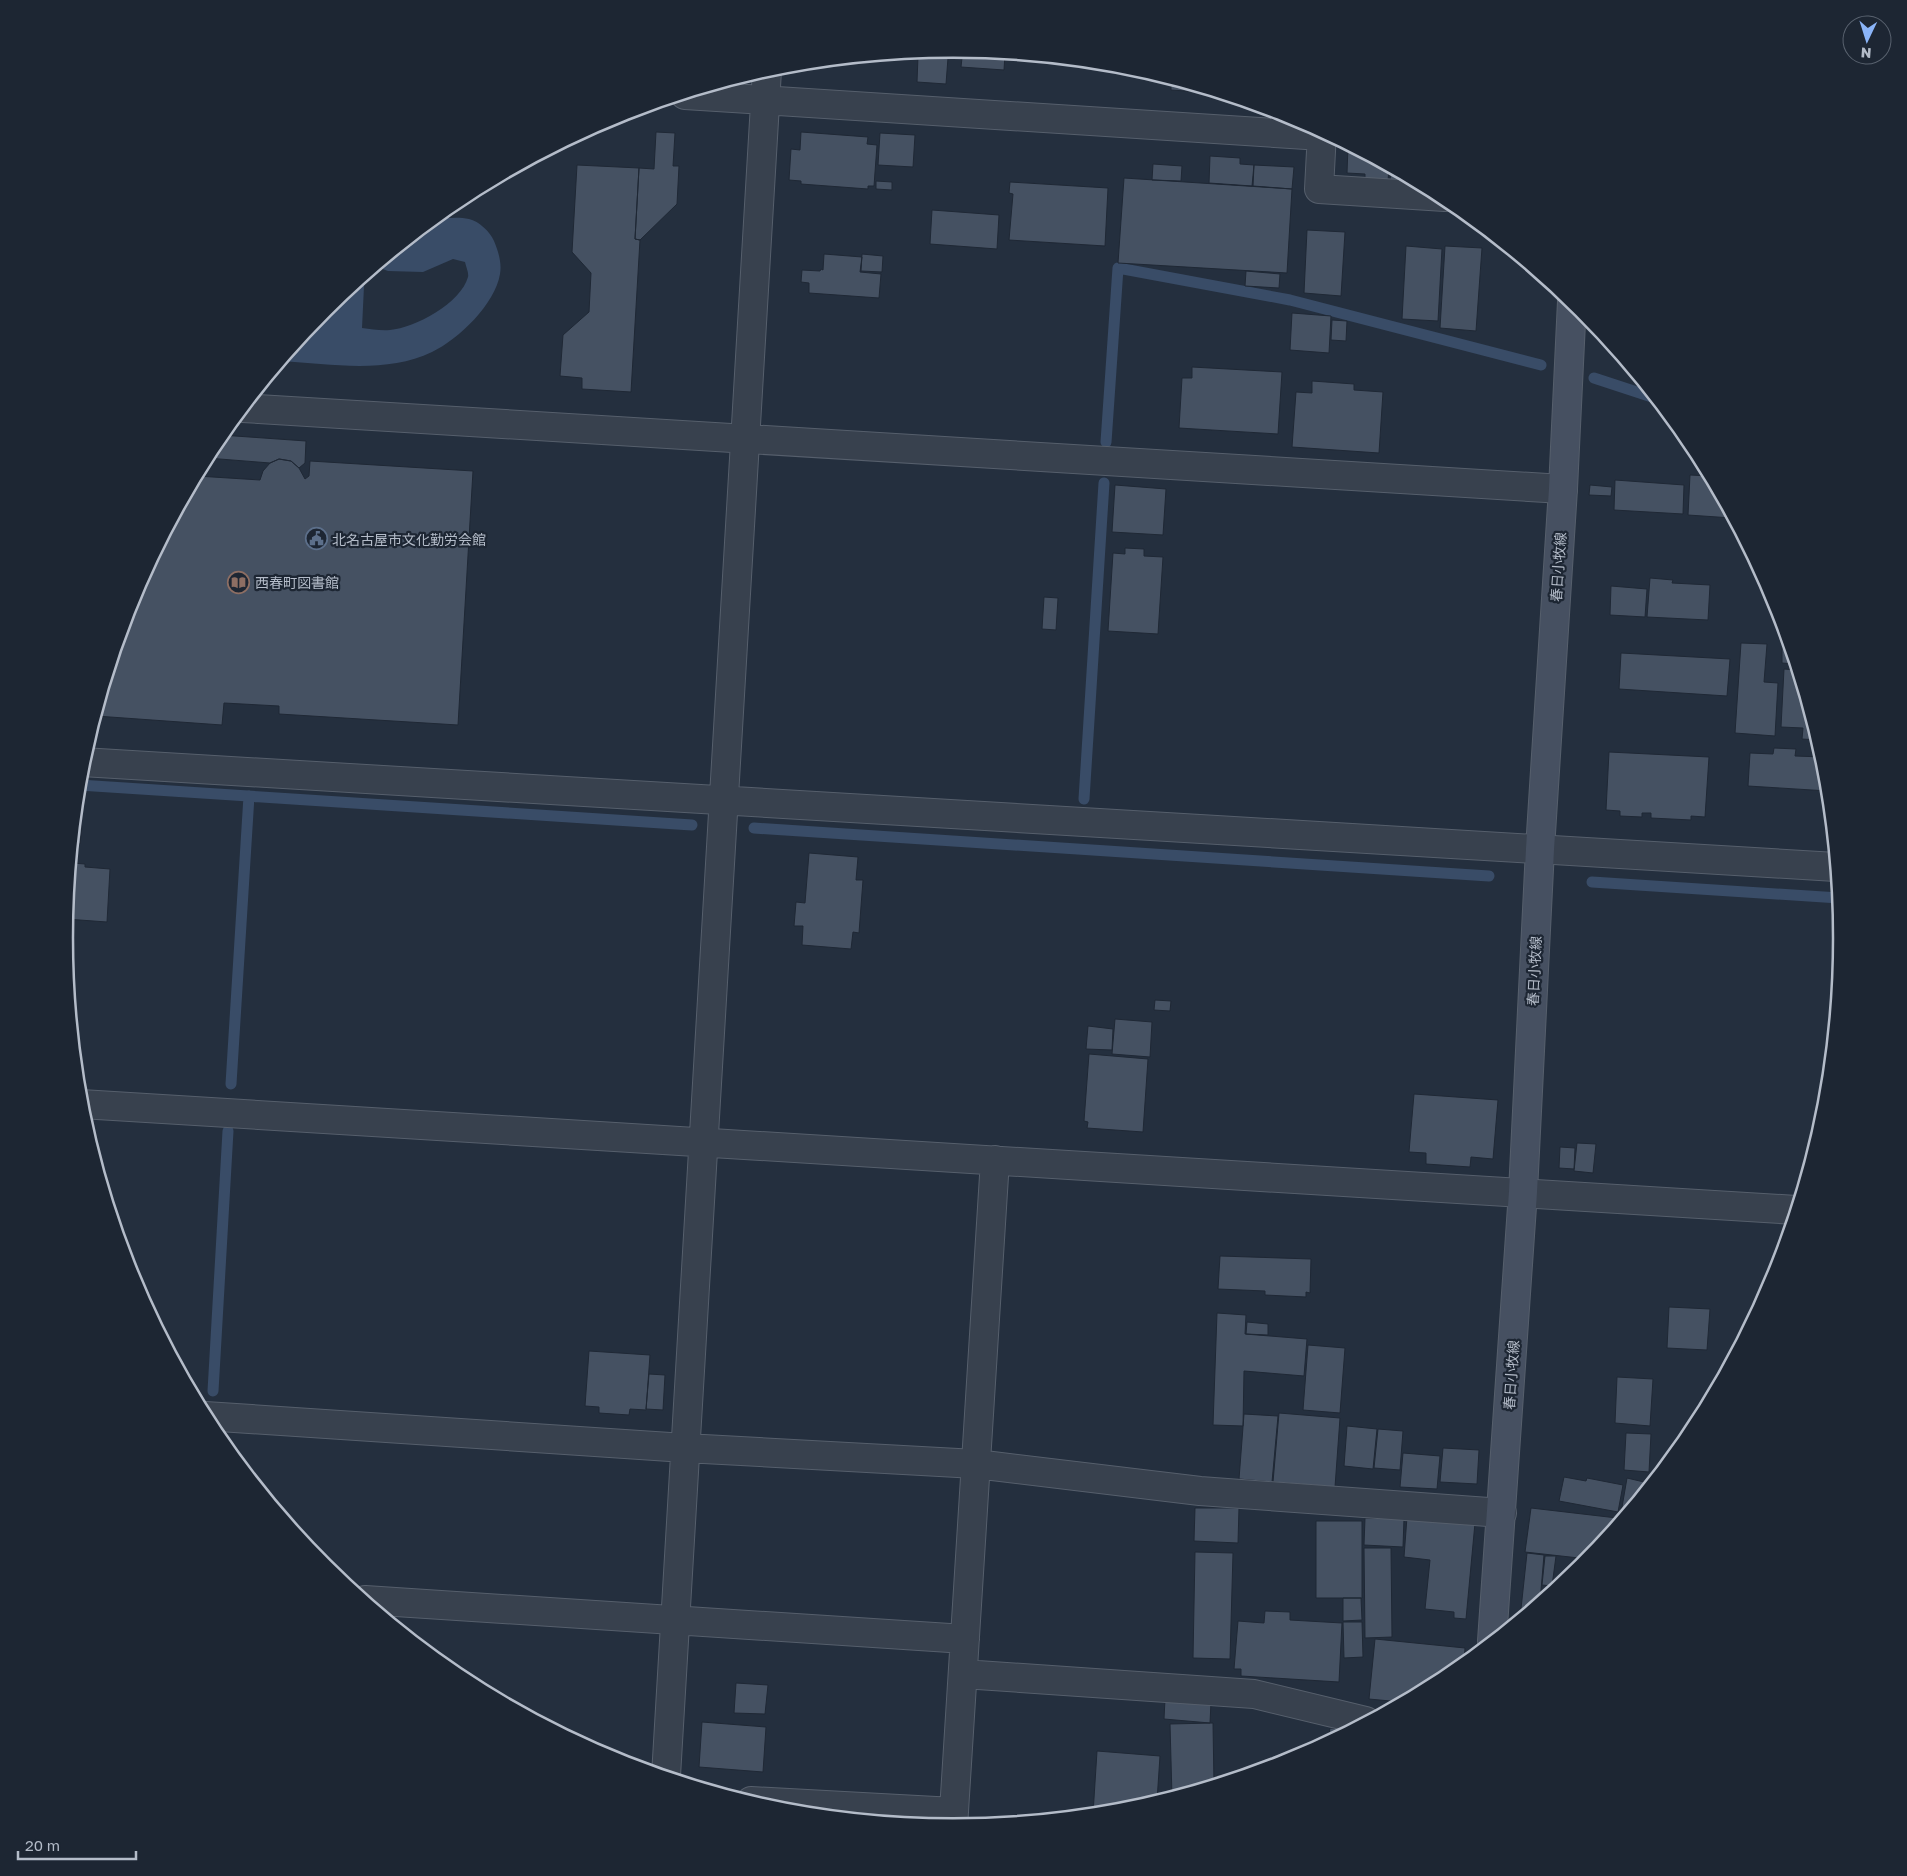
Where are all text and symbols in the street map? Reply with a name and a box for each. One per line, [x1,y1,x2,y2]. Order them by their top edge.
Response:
north arrow [1842,15,1892,65]
text: N [1860,45,1872,62]
public building icon: 北名古屋市文化勤労会館 [304,527,328,551]
place label: 北名古屋市文化勤労会館 [332,531,486,548]
street label: 春日小牧線 [1547,531,1569,603]
library icon: 西春町図書館 [227,570,251,594]
place label: 西春町図書館 [255,574,339,591]
street label: 春日小牧線 [1524,936,1544,1006]
street label: 春日小牧線 [1500,1339,1522,1411]
scale bar [18,1828,135,1860]
text: 20 m [25,1836,60,1854]

